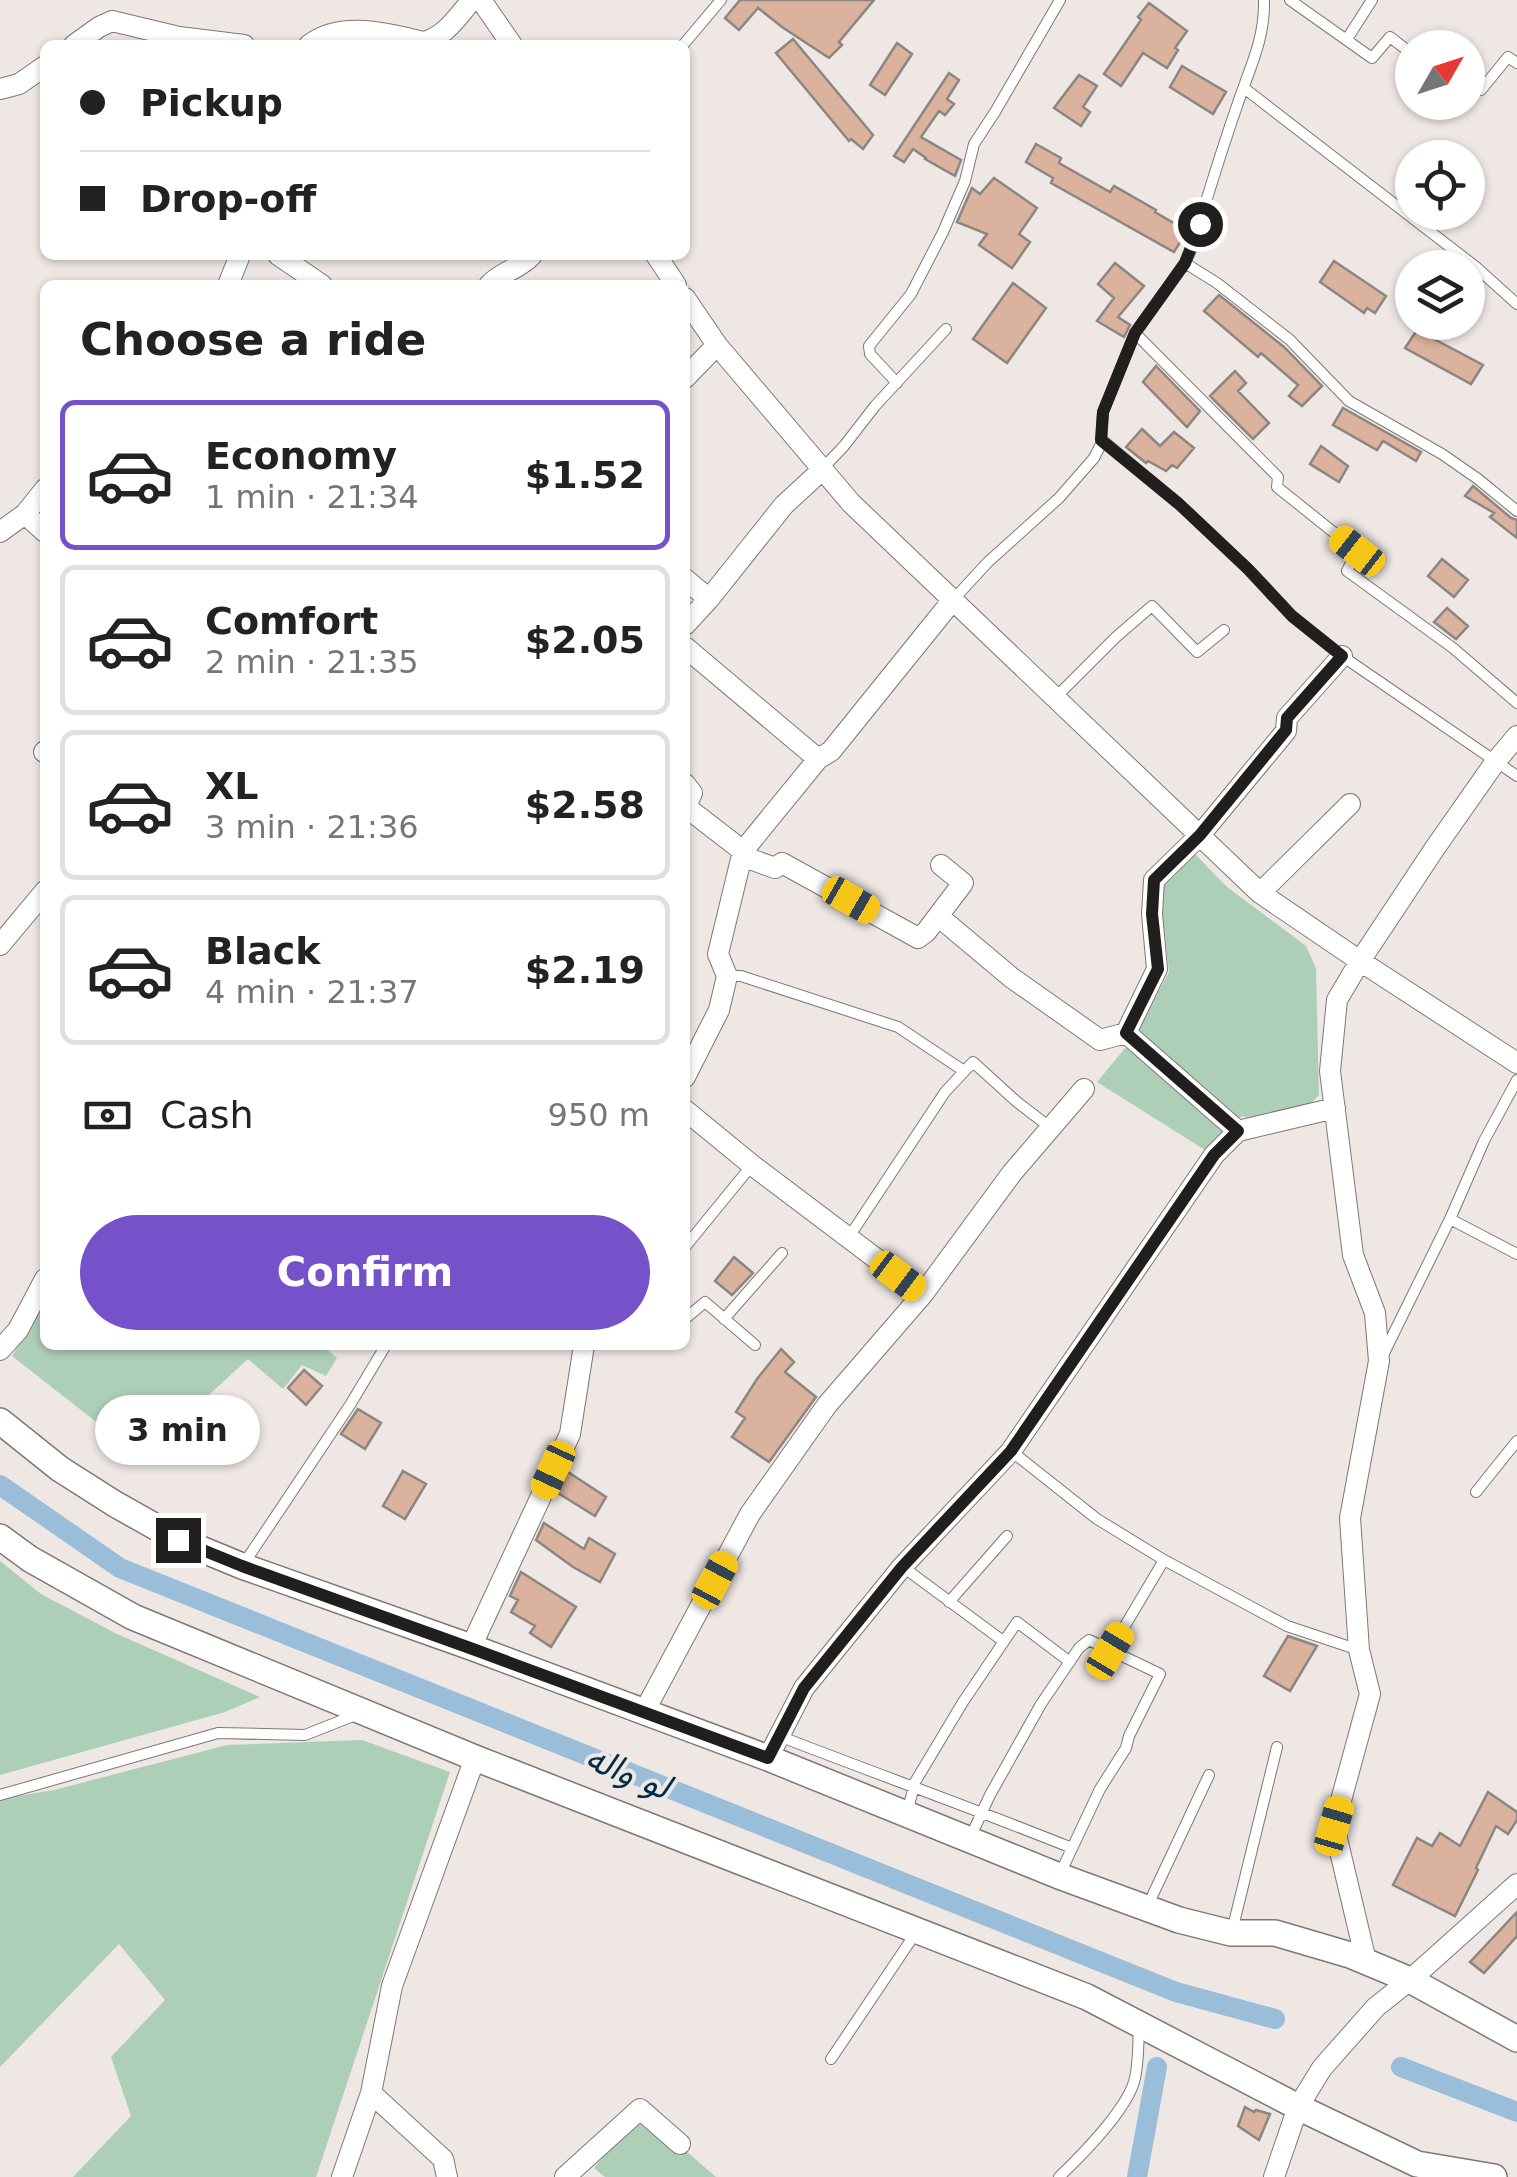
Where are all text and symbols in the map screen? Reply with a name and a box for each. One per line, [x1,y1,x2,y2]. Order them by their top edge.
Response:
north arrow [1395,30,1485,120]
map controls [1395,30,1485,340]
text: Pickup [140,81,283,125]
button: locate [1395,140,1485,230]
text: Drop-off [140,177,316,221]
route start [1178,202,1223,247]
button: layers [1395,250,1485,340]
text: Choose a ride [80,313,426,366]
icon: car [85,430,175,520]
text: Economy [205,434,397,478]
text: $1.52 [525,453,645,497]
text: 1 min · 21:34 [205,478,419,516]
car [1324,521,1390,581]
icon: car [85,595,175,685]
text: Comfort [205,599,378,643]
text: $2.05 [525,618,645,662]
text: 2 min · 21:35 [205,643,419,681]
icon: car [85,760,175,850]
text: XL [205,764,259,808]
text: $2.58 [525,783,645,827]
text: 3 min · 21:36 [205,808,419,846]
car [818,872,884,928]
icon: car [85,925,175,1015]
text: Black [205,929,320,973]
text: $2.19 [525,948,645,992]
text: 4 min · 21:37 [205,973,419,1011]
icon: cash [80,1088,135,1143]
text: Cash [160,1093,254,1137]
text: 950 m [548,1096,650,1134]
button: Confirm [80,1215,650,1330]
car [865,1246,931,1306]
callout: 3 min [96,1395,260,1465]
text: 3 min [127,1411,228,1449]
car [527,1436,579,1504]
route end [156,1518,201,1563]
car [688,1546,742,1614]
car [1082,1618,1138,1684]
water label: لو واله [580,1737,679,1809]
car [1311,1793,1357,1859]

